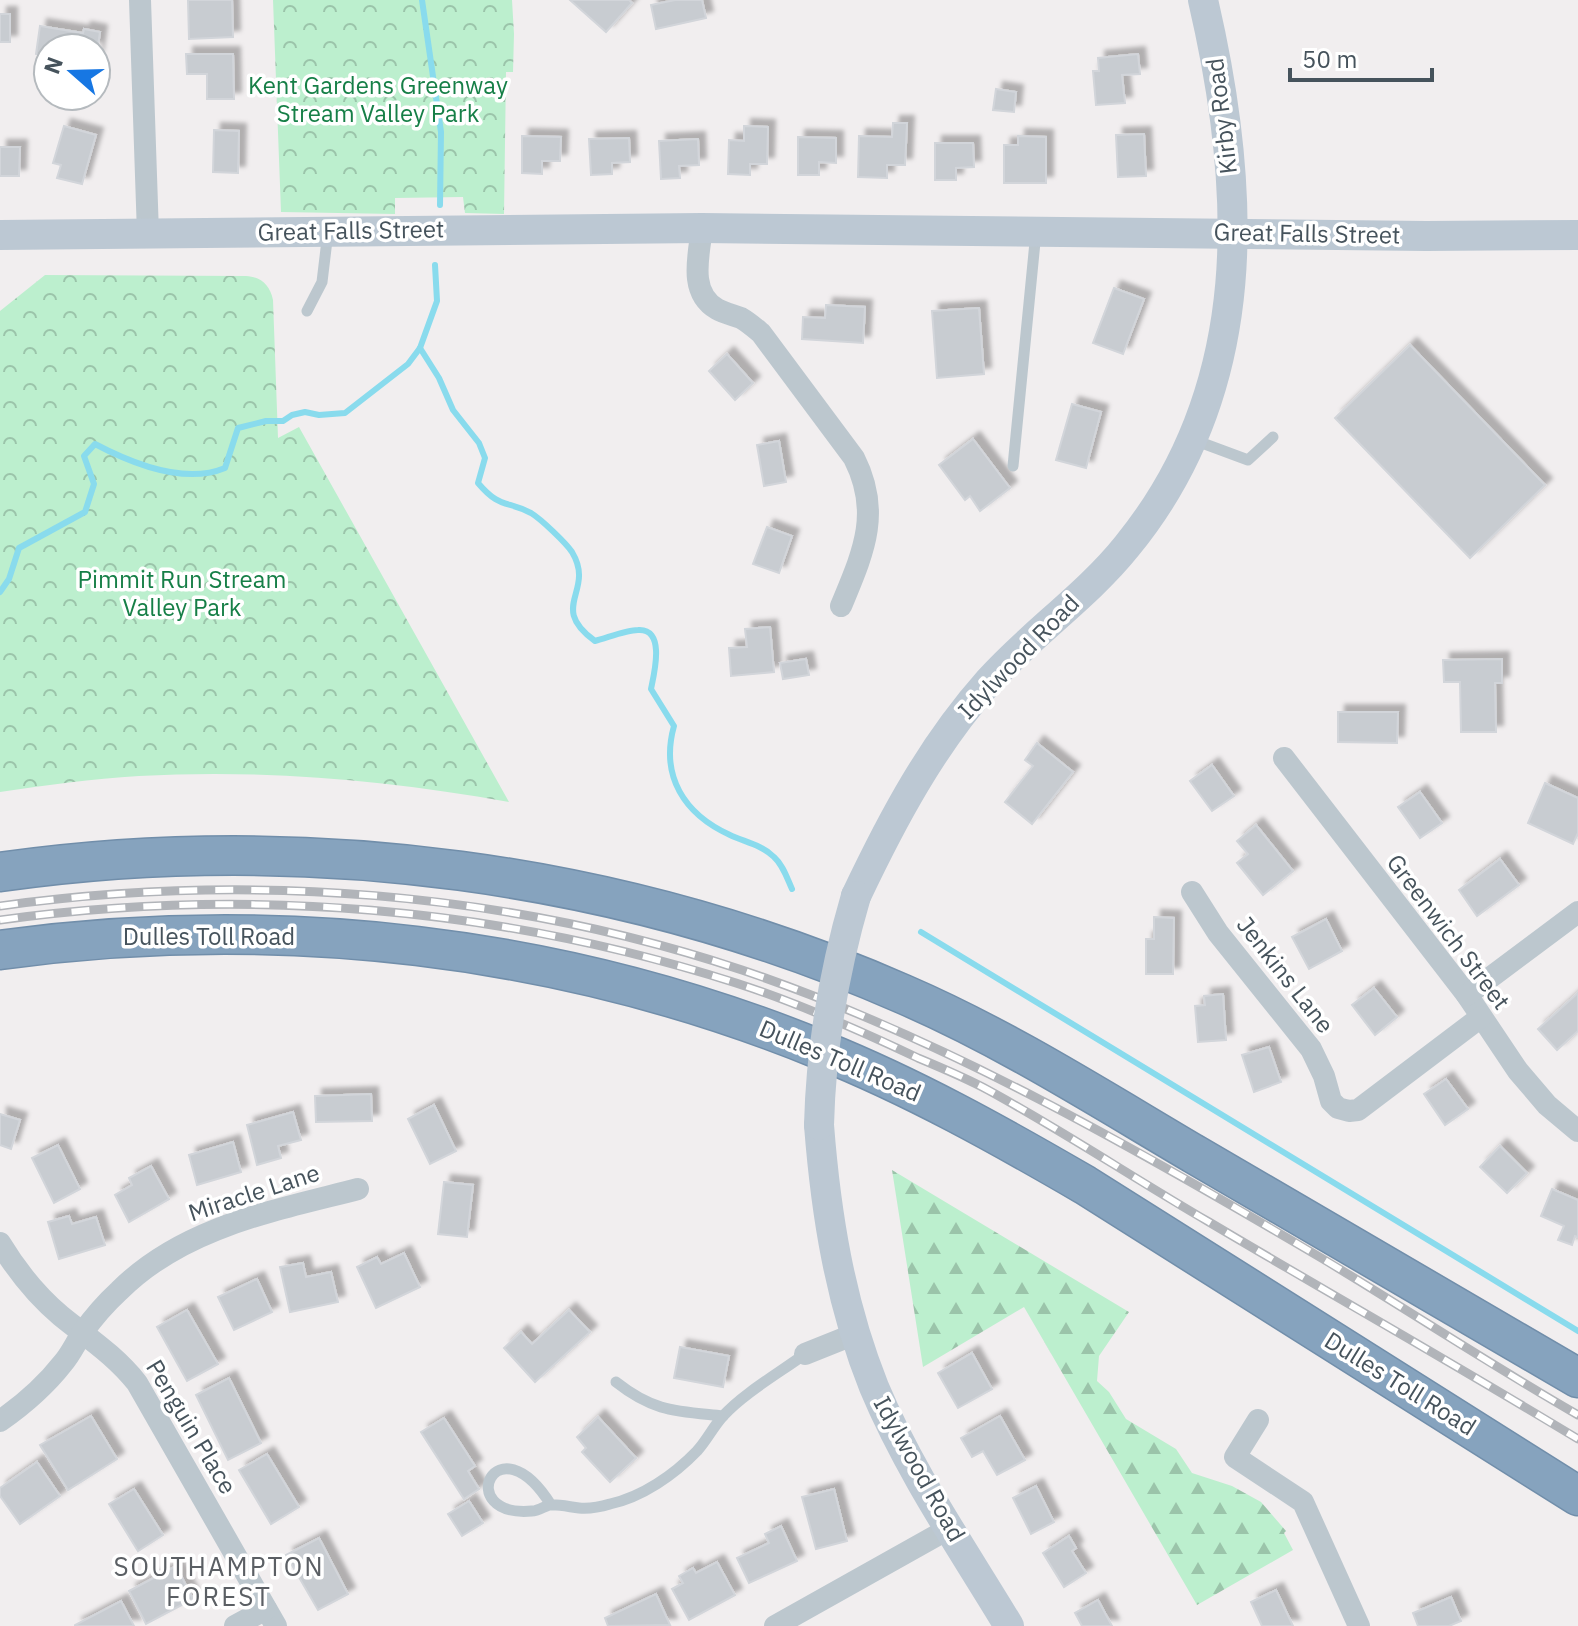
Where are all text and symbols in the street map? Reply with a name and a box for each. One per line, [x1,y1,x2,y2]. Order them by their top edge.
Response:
north arrow [32,32,112,112]
scale bar [1290,32,1432,82]
text: 50 m [1302,43,1357,75]
text: N [36,53,69,77]
street label: Kirby Road [1198,56,1244,176]
park label: Kent Gardens Greenway Stream Valley Park [248,69,508,129]
street label: Great Falls Street [257,212,445,248]
street label: Great Falls Street [1213,215,1401,251]
park label: Pimmit Run Stream Valley Park [78,563,286,623]
street label: Idylwood Road [951,587,1086,726]
street label: Greenwich Street [1380,847,1518,1016]
street label: Jenkins Lane [1230,909,1342,1040]
street label: Dulles Toll Road [123,920,295,952]
street label: Dulles Toll Road [755,1012,926,1109]
street label: Miracle Lane [184,1156,323,1228]
street label: Dulles Toll Road [1319,1324,1482,1442]
street label: Penguin Place [139,1353,245,1500]
street label: Idylwood Road [867,1390,973,1547]
district label: SOUTHAMPTON FOREST [113,1549,325,1613]

